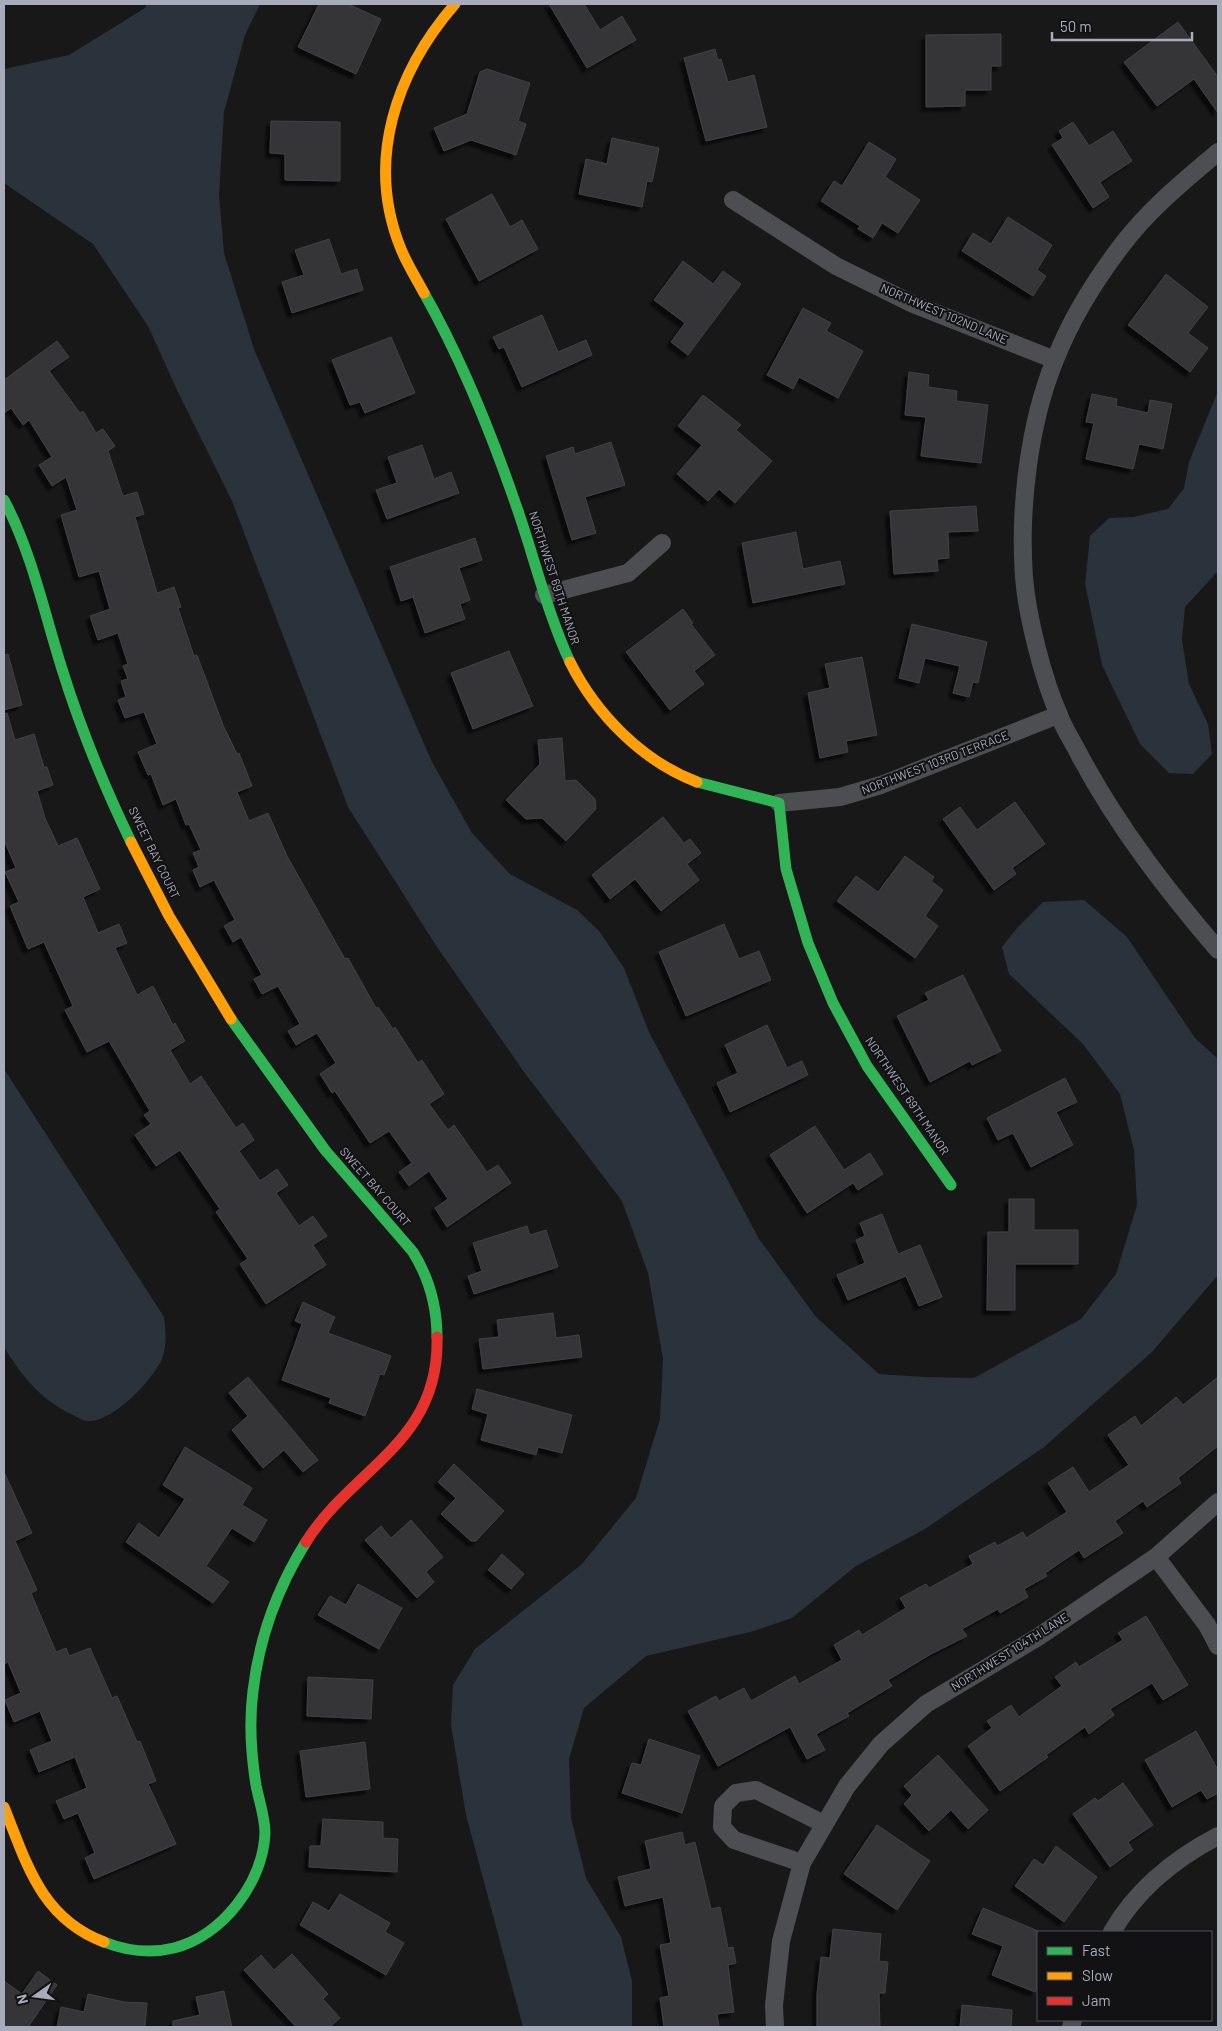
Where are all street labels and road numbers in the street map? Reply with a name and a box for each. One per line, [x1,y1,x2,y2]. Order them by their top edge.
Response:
street label: NORTHWEST 102ND LANE [879,280,1010,346]
street label: NORTHWEST 69TH MANOR [527,509,583,646]
street label: NORTHWEST 103RD TERRACE [859,728,1010,797]
street label: SWEET BAY COURT [127,804,183,901]
street label: NORTHWEST 69TH MANOR [863,1034,953,1157]
street label: SWEET BAY COURT [337,1144,414,1229]
street label: NORTHWEST 104TH LANE [948,1609,1071,1693]

